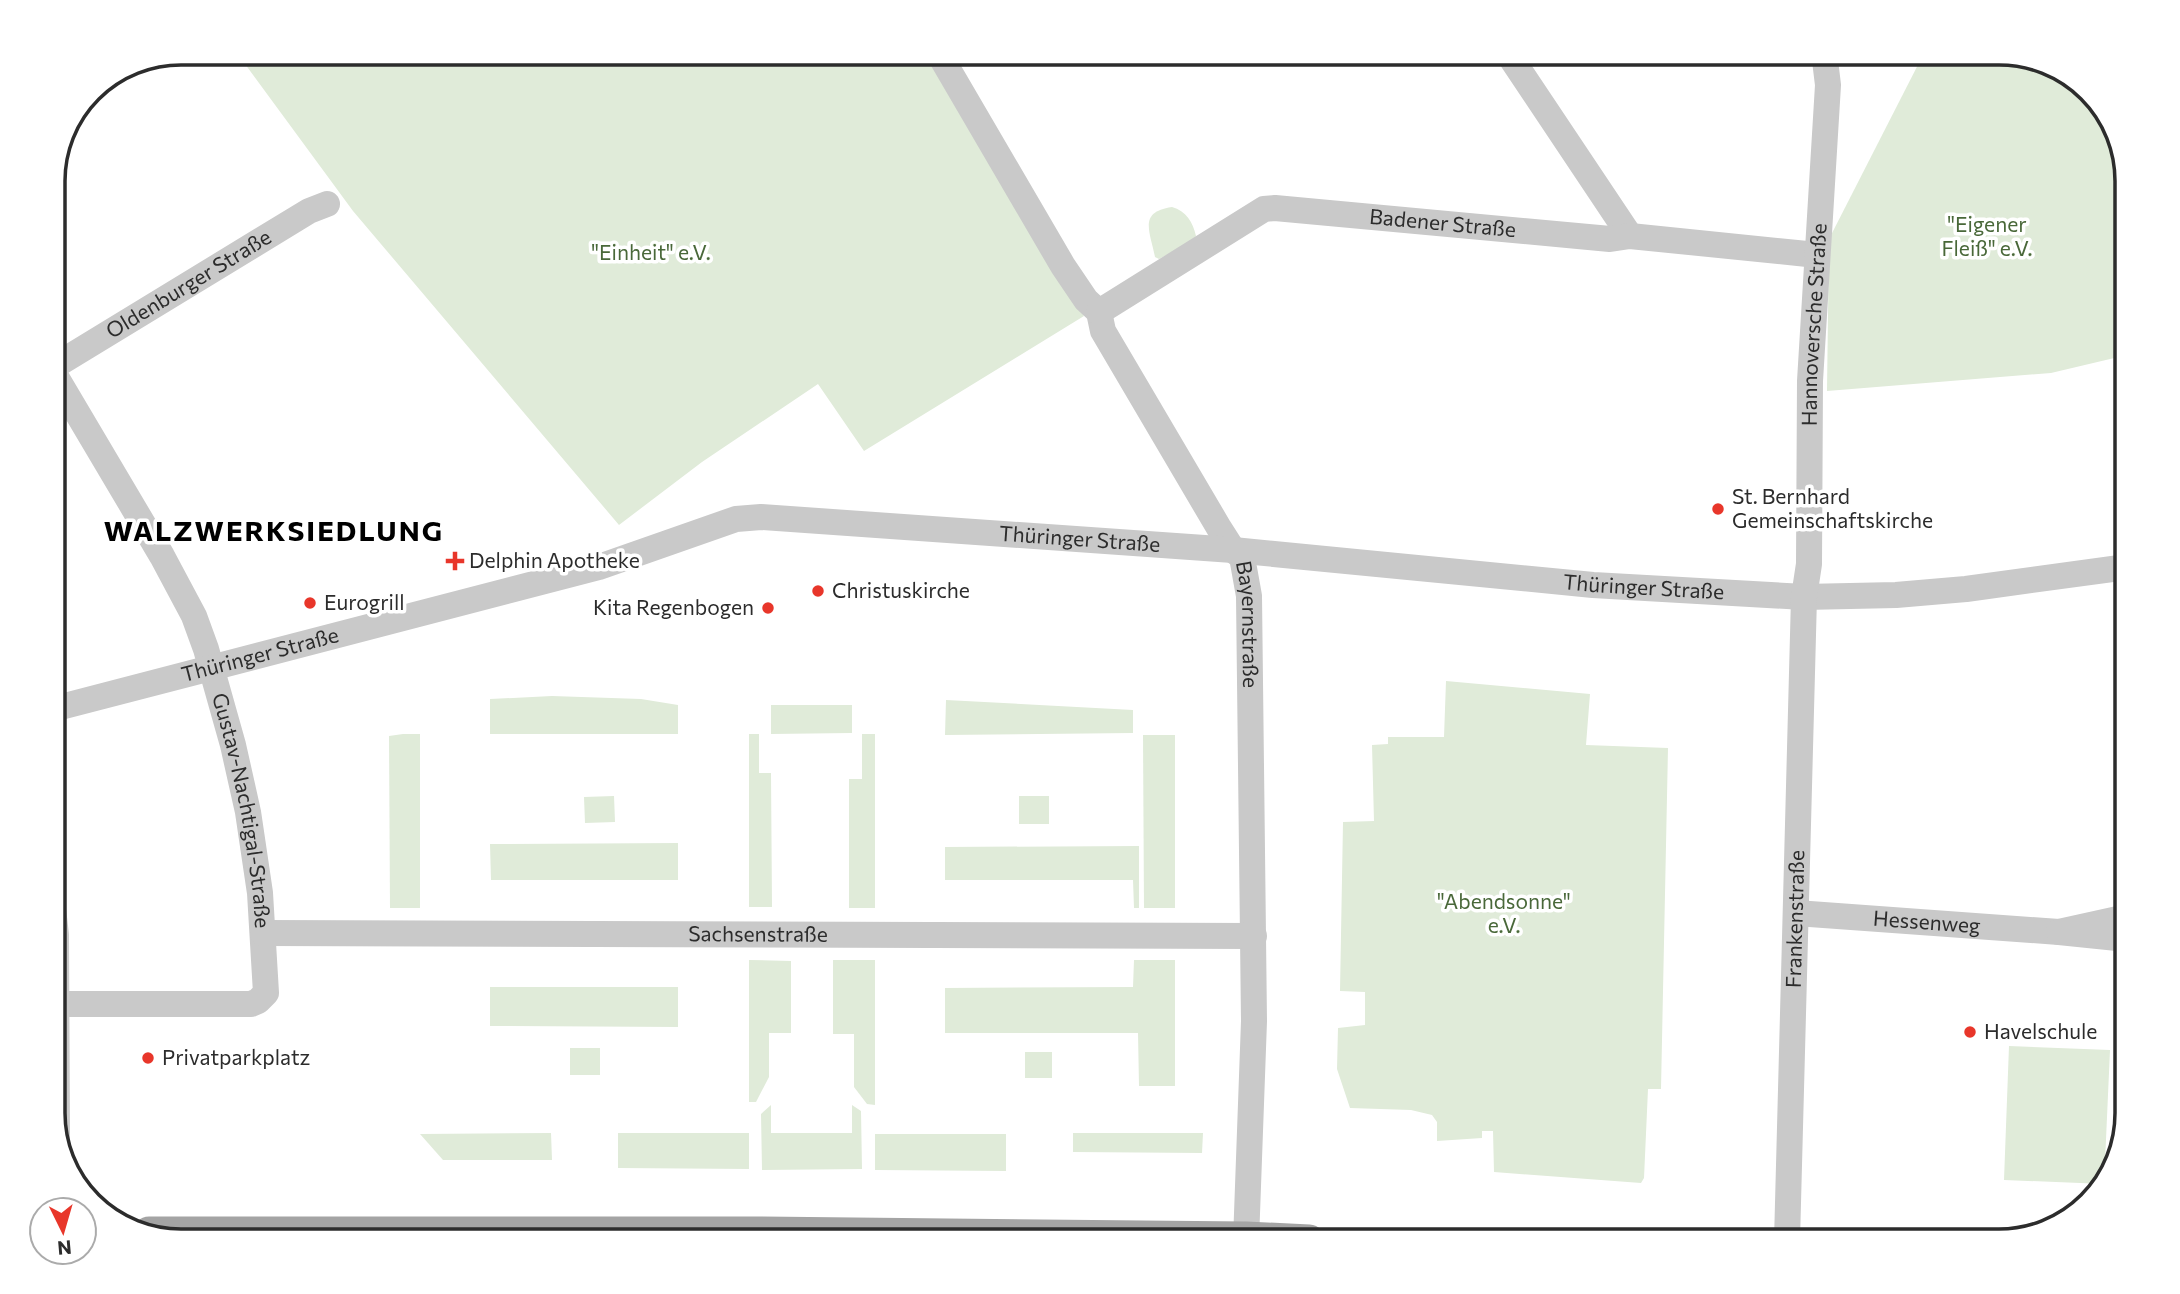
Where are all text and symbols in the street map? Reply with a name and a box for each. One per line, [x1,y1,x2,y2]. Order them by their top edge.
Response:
street label: Badener Straße [1369,203,1517,241]
park label: "Eigener Fleiß" e.V. [1941,211,2033,260]
street label: Hannoversche Straße [1796,222,1831,426]
street label: Oldenburger Straße [101,223,275,343]
park label: "Einheit" e.V. [591,239,711,264]
place label: St. Bernhard Gemeinschaftskirche [1732,483,1933,532]
marker: St. Bernhard Gemeinschaftskirche [1710,501,1726,517]
district label: WALZWERKSIEDLUNG [104,513,444,547]
street label: Thüringer Straße [998,520,1161,556]
place label: Delphin Apotheke [469,547,640,572]
marker: Delphin Apotheke [447,553,463,569]
street label: Bayernstraße [1232,559,1264,688]
street label: Thüringer Straße [1562,568,1725,603]
place label: Christuskirche [832,577,970,602]
marker: Christuskirche [810,583,826,599]
place label: Eurogrill [324,589,405,614]
place label: Kita Regenbogen [593,594,754,619]
marker: Eurogrill [302,595,318,611]
marker: Kita Regenbogen [760,600,776,616]
street label: Thüringer Straße [178,621,341,686]
street label: Gustav-Nachtigal-Straße [208,690,276,929]
street label: Frankenstraße [1780,850,1808,988]
park label: "Abendsonne" e.V. [1437,888,1571,937]
street label: Hessenweg [1872,905,1981,937]
street label: Sachsenstraße [688,920,828,946]
place label: Havelschule [1984,1018,2097,1043]
marker: Havelschule [1962,1024,1978,1040]
place label: Privatparkplatz [162,1044,310,1069]
marker: Privatparkplatz [140,1050,156,1066]
north arrow [28,1196,98,1266]
text: N [56,1236,73,1261]

